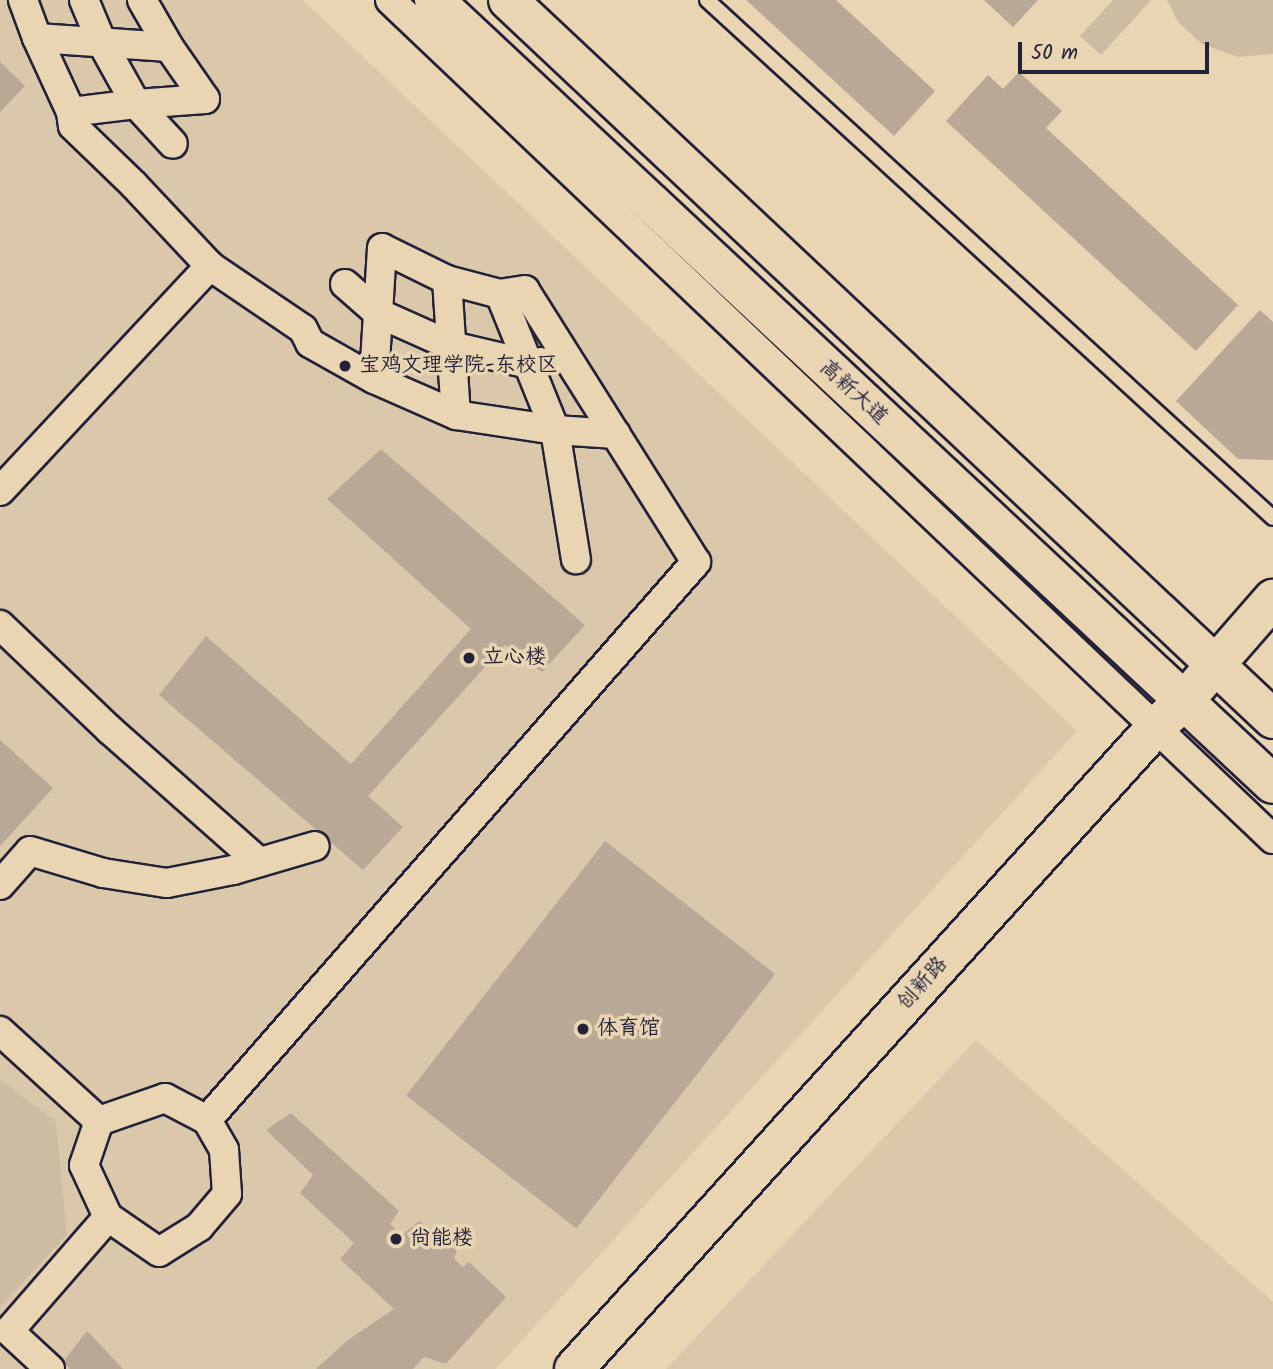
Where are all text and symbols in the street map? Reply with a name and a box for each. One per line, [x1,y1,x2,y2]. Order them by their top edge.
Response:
scale bar [1021,28,1212,72]
text: 50 m [1031,37,1078,70]
place label: 宝鸡文理学院-东校区 [359,353,558,379]
street label: 高新大道 [814,355,892,431]
marker: 宝鸡文理学院-东校区 [337,358,353,374]
place label: 立心楼 [483,645,546,671]
marker: 立心楼 [461,650,477,666]
street label: 创新路 [893,952,953,1016]
place label: 体育馆 [597,1016,660,1042]
marker: 体育馆 [575,1021,591,1037]
place label: 尚能楼 [410,1226,473,1252]
marker: 尚能楼 [388,1231,404,1247]

